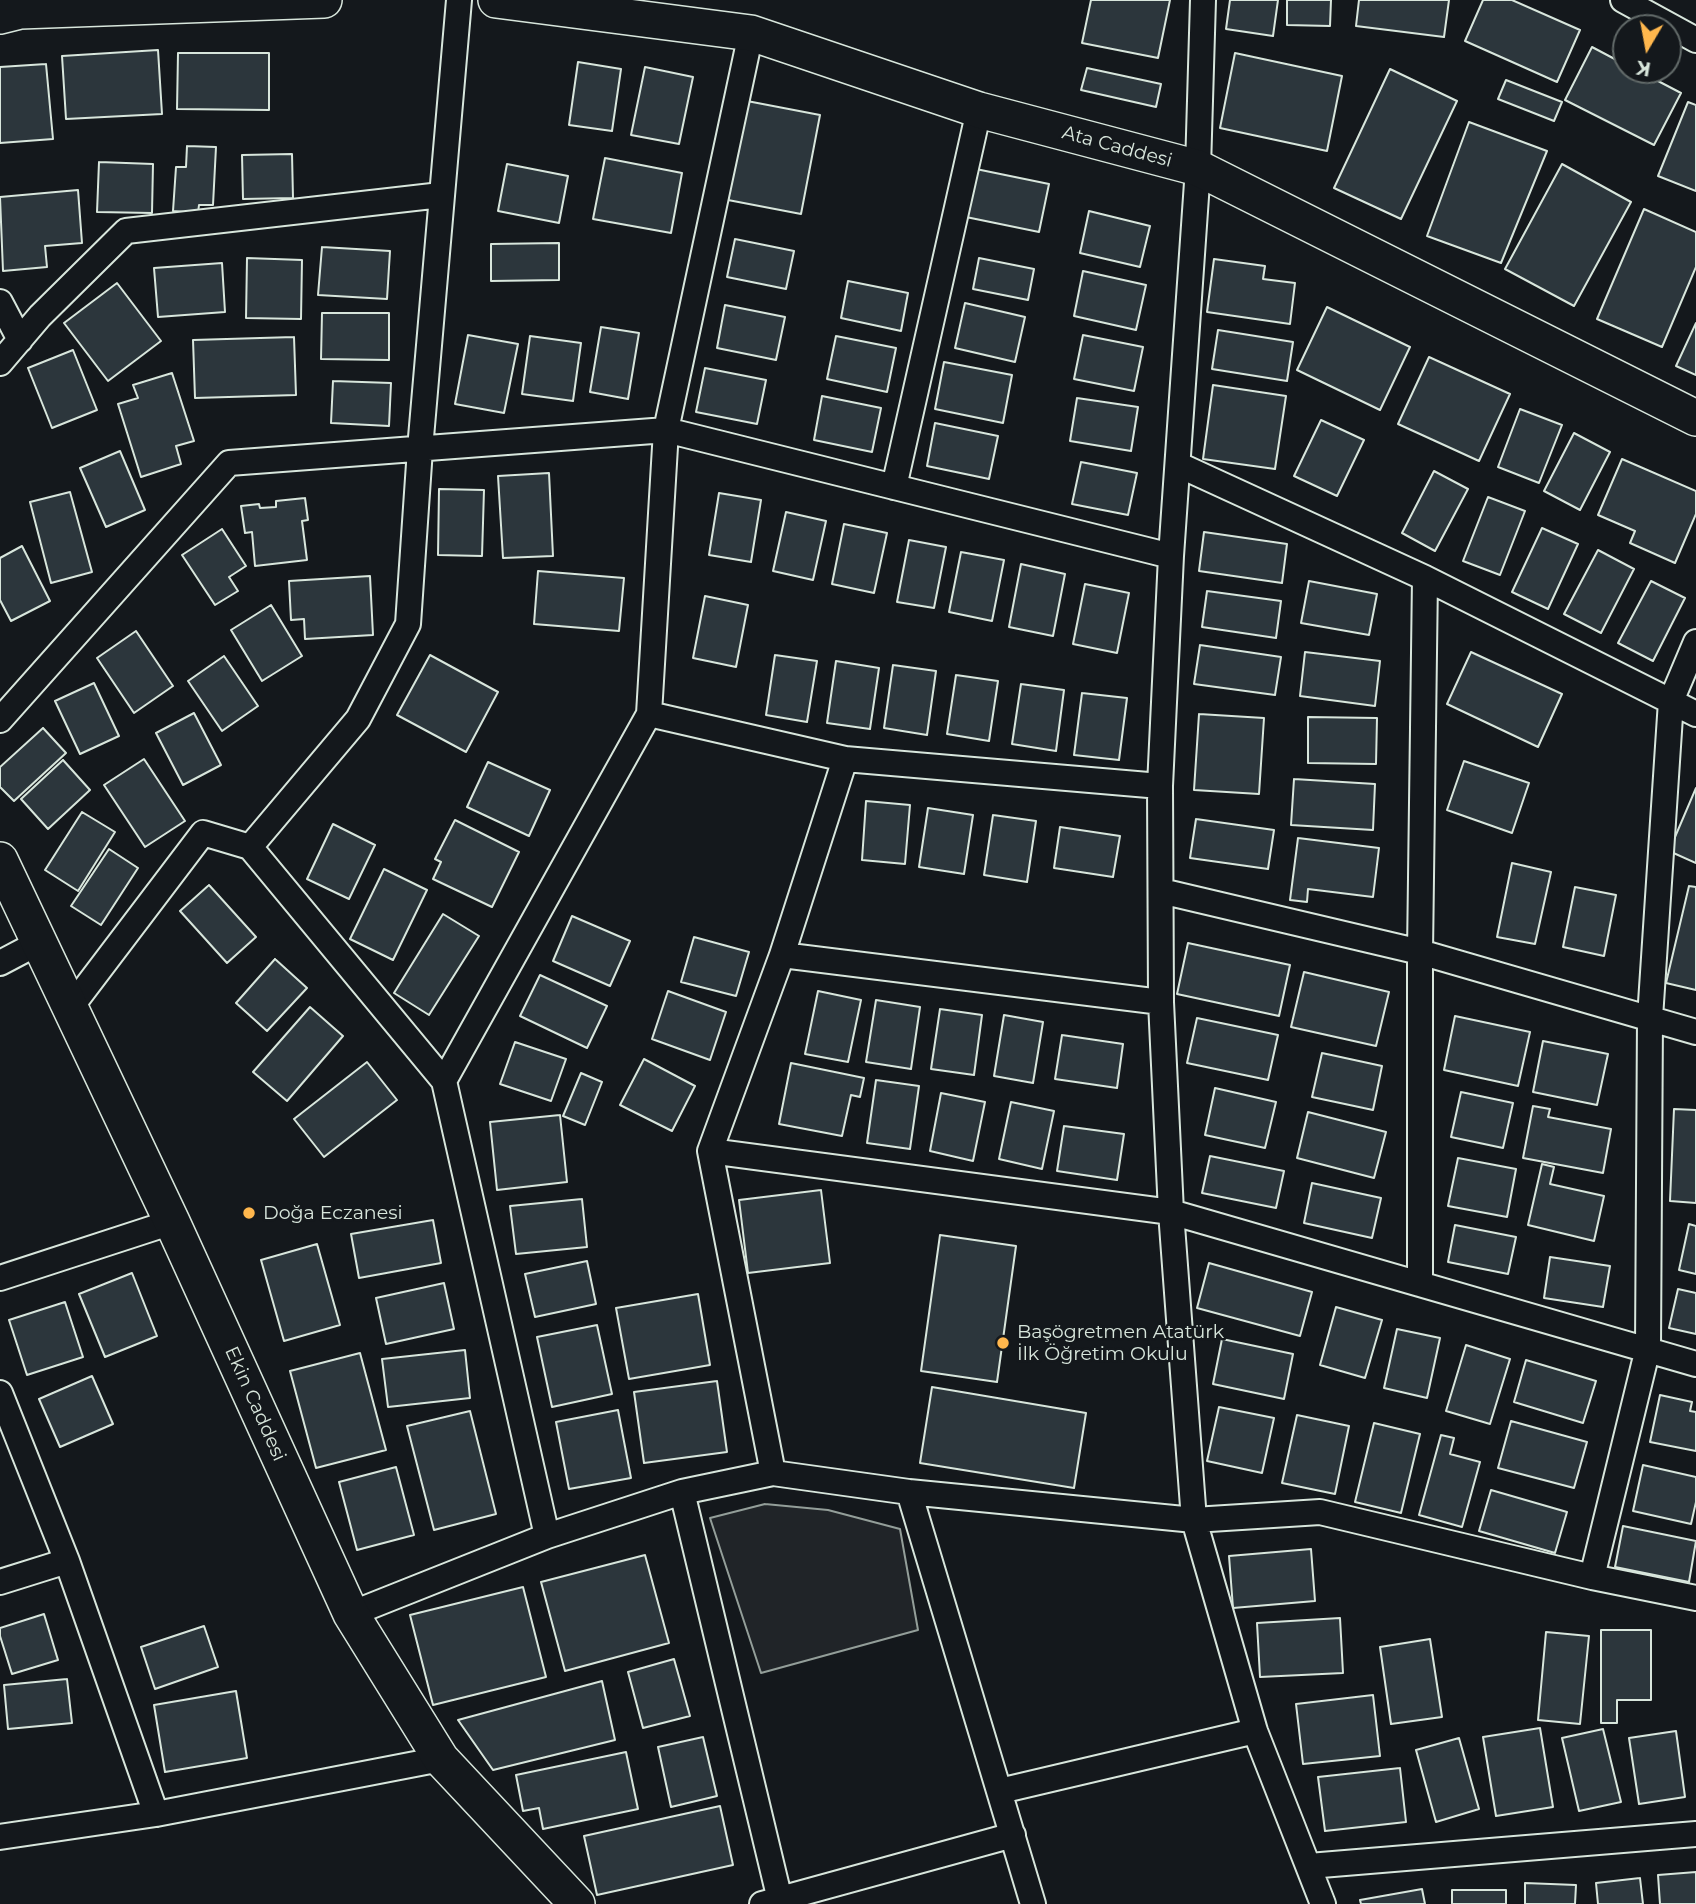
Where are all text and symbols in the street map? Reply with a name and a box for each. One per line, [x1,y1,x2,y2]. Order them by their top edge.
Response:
north arrow [1612,14,1682,84]
text: K [1635,56,1653,81]
street label: Ata Caddesi [1059,121,1175,173]
place label: Doğa Eczanesi [263,1202,403,1224]
marker: Doğa Eczanesi [241,1205,257,1221]
place label: Başögretmen Atatürk İlk Öğretim Okulu [1017,1321,1224,1365]
marker: Başögretmen Atatürk İlk Öğretim Okulu [995,1335,1011,1351]
street label: Ekin Caddesi [220,1343,290,1465]

